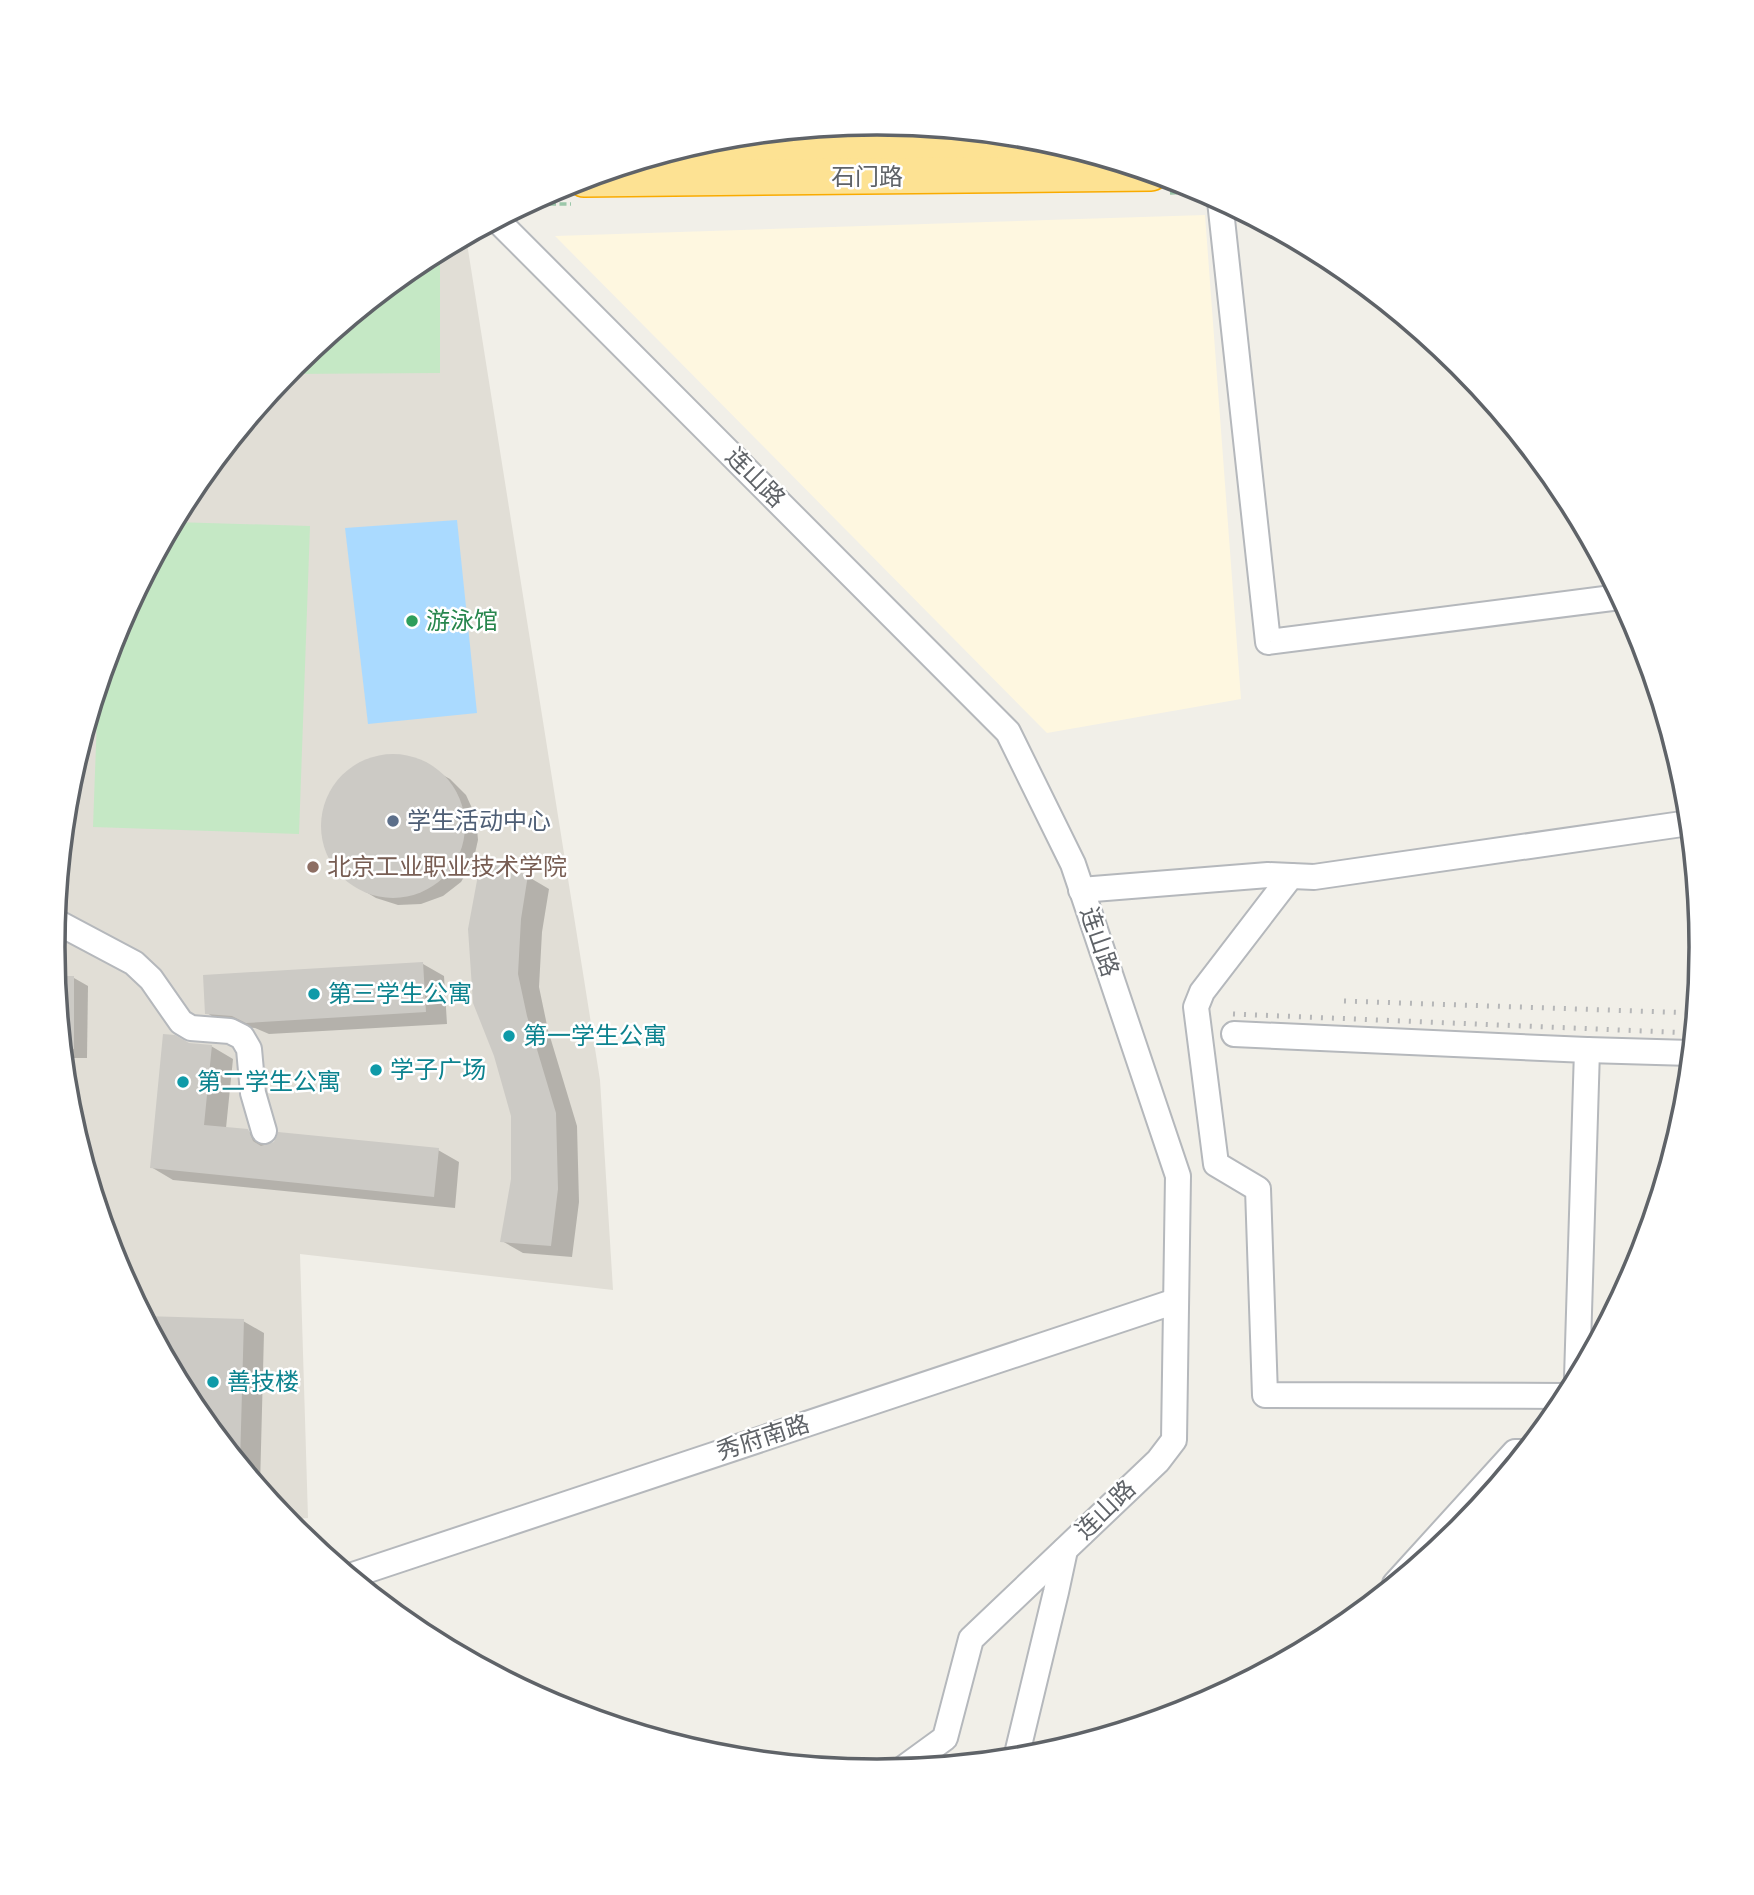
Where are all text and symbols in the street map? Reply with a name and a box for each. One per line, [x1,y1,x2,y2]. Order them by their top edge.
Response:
street label: 石门路 [831,160,903,195]
street label: 连山路 [717,440,793,516]
place label: 游泳馆 [426,604,498,639]
marker: 游泳馆 [404,613,420,629]
place label: 学生活动中心 [407,804,551,839]
marker: 学生活动中心 [385,813,401,829]
place label: 北京工业职业技术学院 [327,850,567,885]
marker: 北京工业职业技术学院 [305,859,321,875]
street label: 连山路 [1071,902,1127,982]
place label: 第三学生公寓 [328,977,472,1012]
marker: 第三学生公寓 [306,986,322,1002]
place label: 第一学生公寓 [523,1019,667,1054]
marker: 第一学生公寓 [501,1028,517,1044]
place label: 学子广场 [390,1053,486,1088]
marker: 学子广场 [368,1062,384,1078]
place label: 第二学生公寓 [197,1065,341,1100]
marker: 第二学生公寓 [175,1074,191,1090]
place label: 善技楼 [227,1365,299,1400]
marker: 善技楼 [205,1374,221,1390]
street label: 秀府南路 [712,1407,814,1469]
street label: 连山路 [1068,1472,1144,1548]

